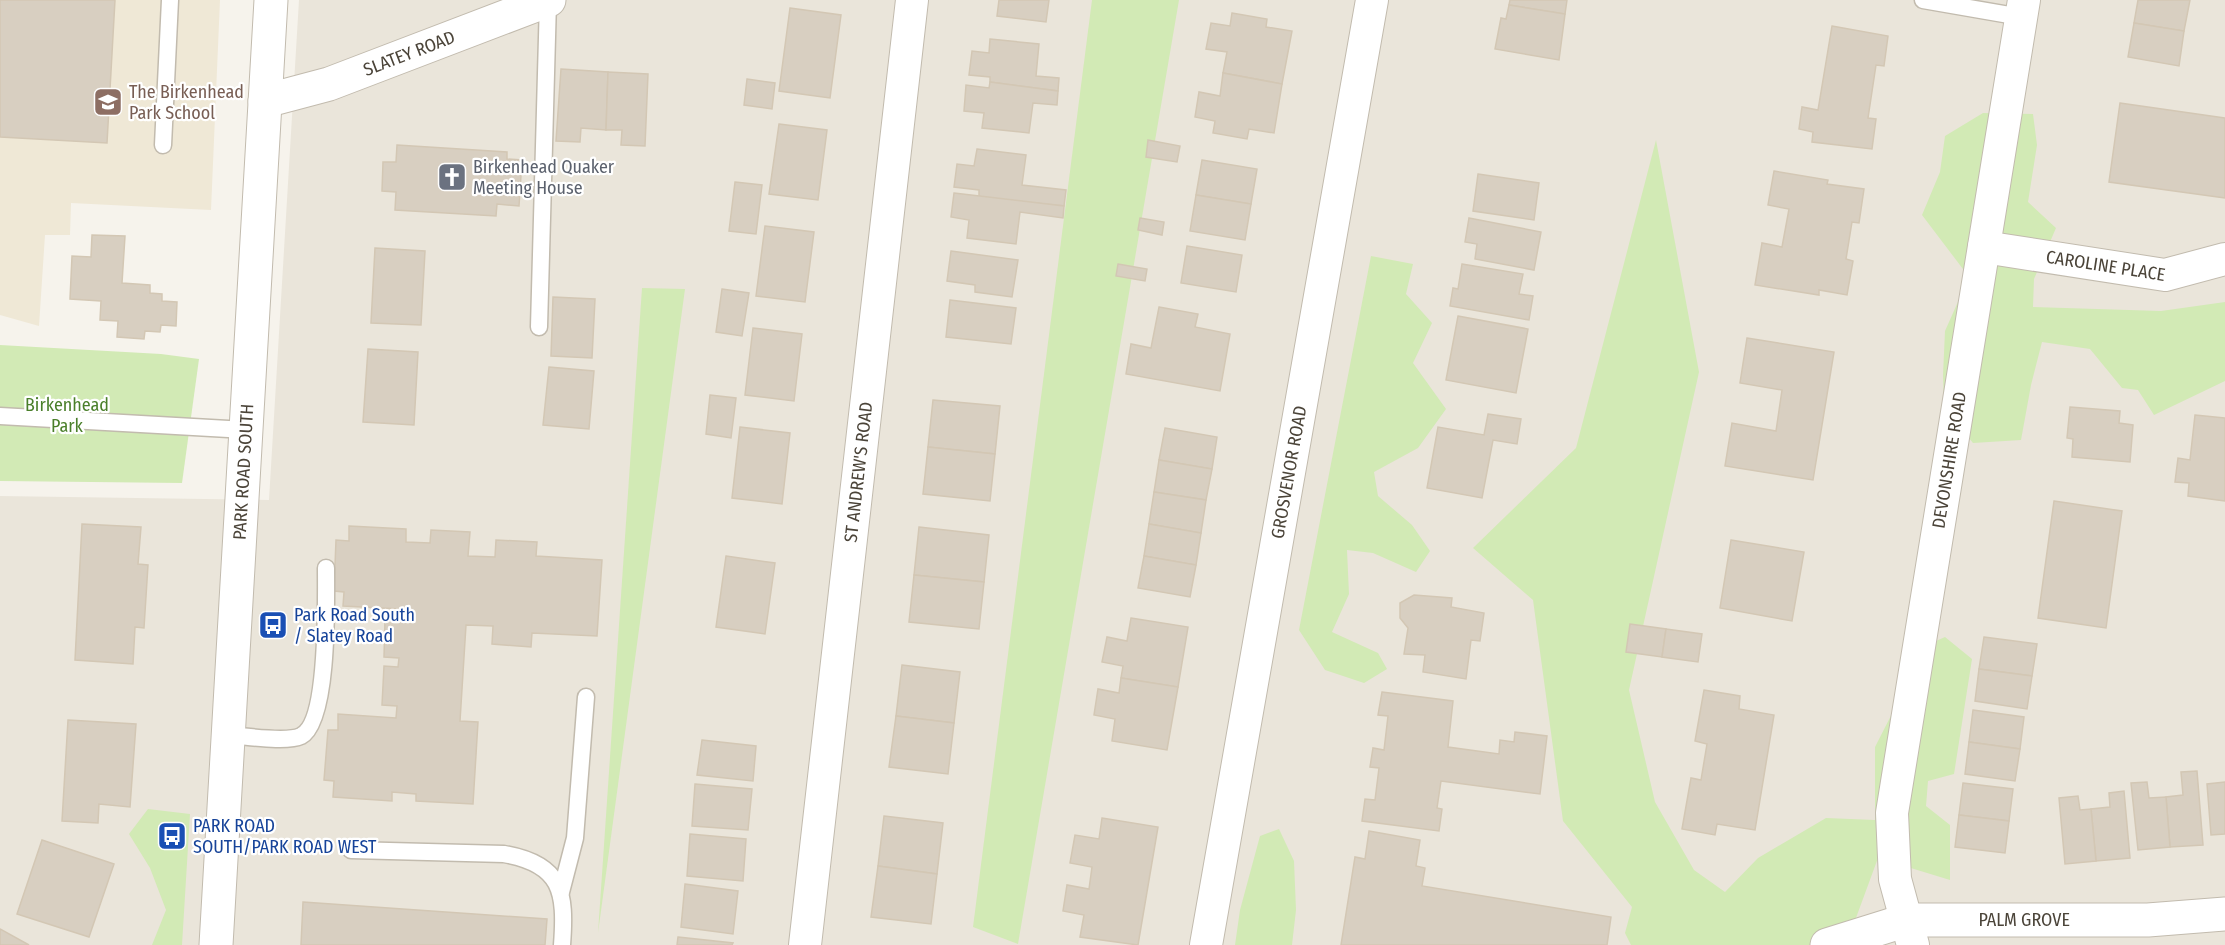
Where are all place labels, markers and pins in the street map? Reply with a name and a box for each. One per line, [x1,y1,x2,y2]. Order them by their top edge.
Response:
place label: The Birkenhead Park School [129,81,244,124]
school or university icon: The Birkenhead Park School [92,86,124,118]
place label: Birkenhead Quaker Meeting House [473,156,615,199]
church icon: Birkenhead Quaker Meeting House [436,161,468,193]
place label: Park Road South / Slatey Road [294,604,415,647]
bus stop icon: Park Road South / Slatey Road [257,609,289,641]
place label: PARK ROAD SOUTH/PARK ROAD WEST [193,815,377,858]
bus stop icon: PARK ROAD SOUTH/PARK ROAD WEST [156,820,188,852]

